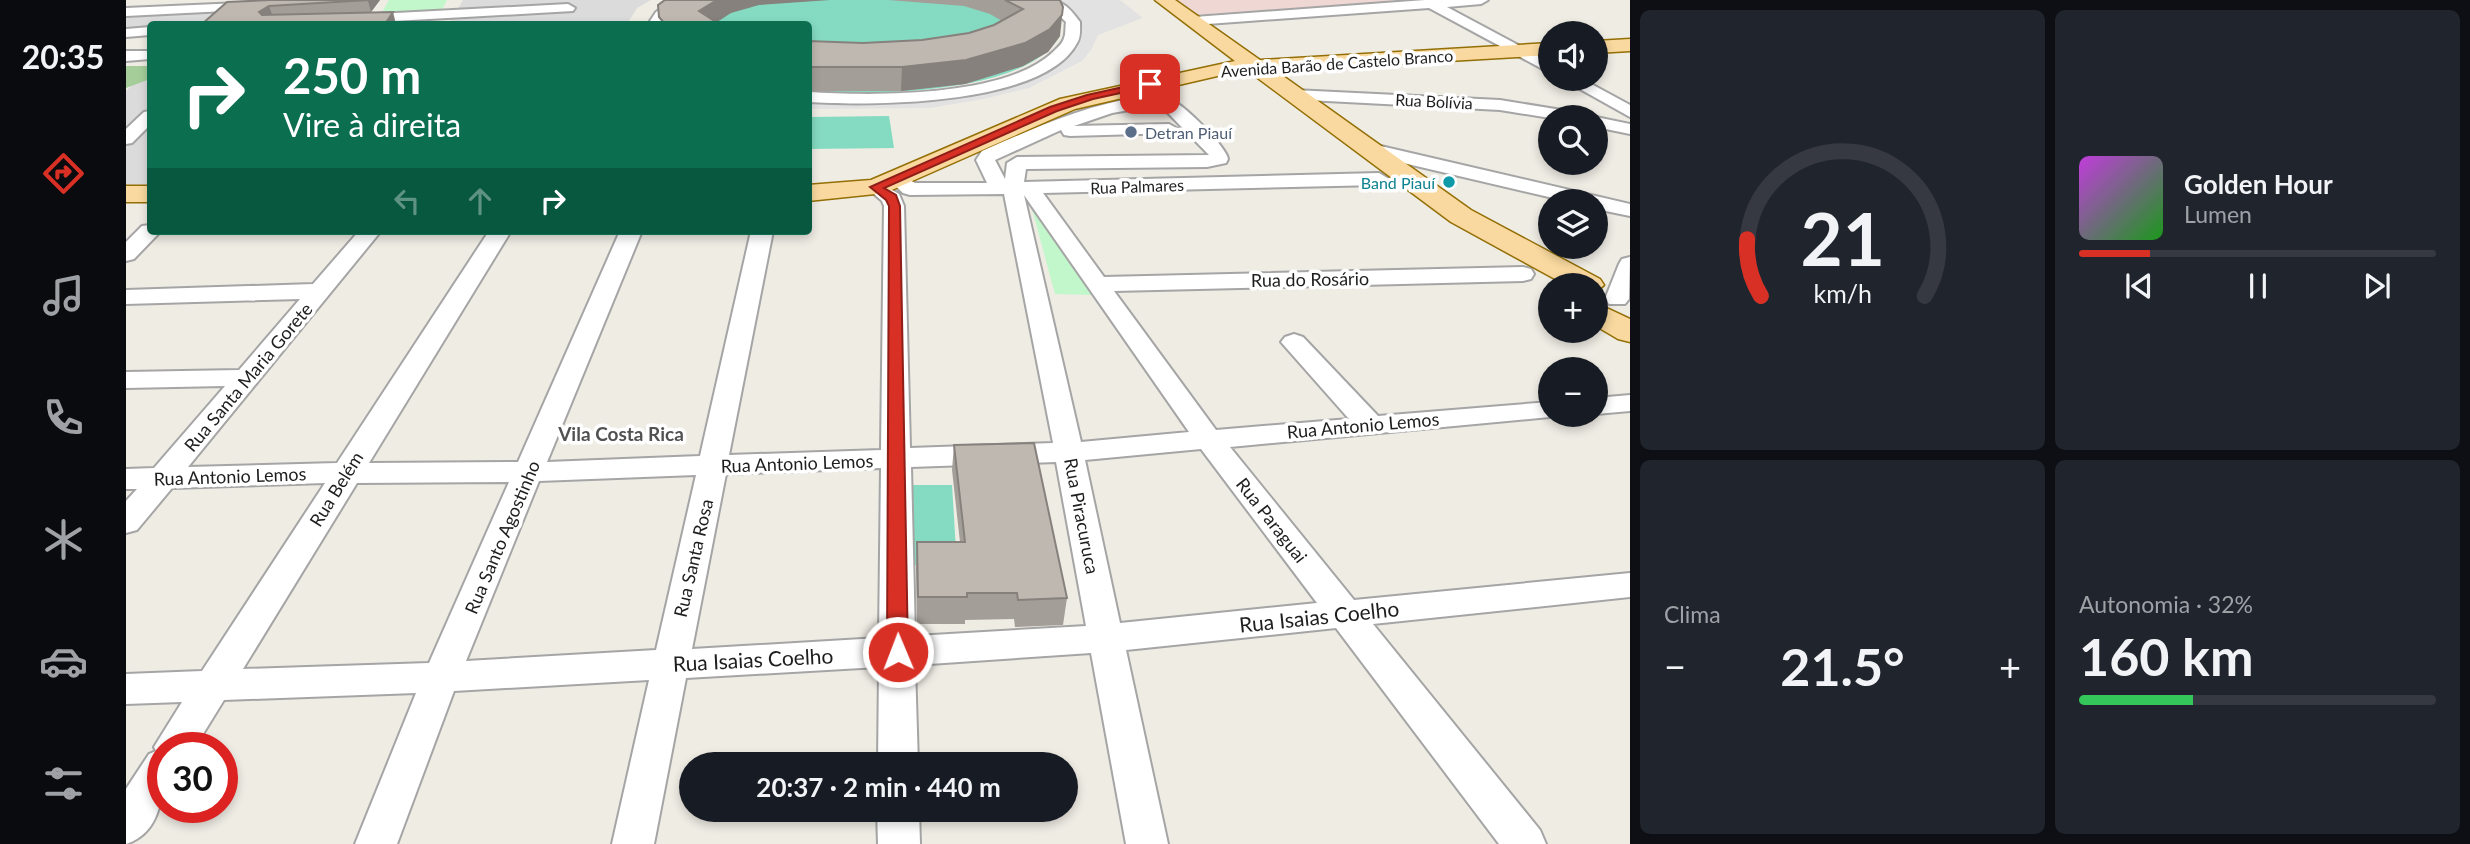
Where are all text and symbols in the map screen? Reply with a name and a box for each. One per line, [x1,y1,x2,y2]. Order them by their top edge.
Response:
map controls [1538,21,1608,427]
button: sound [1538,21,1608,91]
text: 20:35 [22,37,104,76]
street label: Avenida Barão de Castelo Branco [1220,45,1454,81]
text: 250 m [283,46,421,104]
icon: right [168,49,259,140]
pin [1120,54,1180,114]
icon: arrive [1131,65,1169,103]
street label: Rua Bolívia [1395,89,1473,113]
text: Vire à direita [283,105,461,144]
button: search [1538,105,1608,175]
place label: Detran Piauí [1145,123,1233,142]
marker: Detran Piauí [1123,124,1139,140]
icon: directions [39,149,88,198]
text: Golden Hour [2184,168,2333,200]
place label: Band Piauí [1361,173,1436,192]
marker: Band Piauí [1441,174,1457,190]
street label: Rua Palmares [1090,175,1184,197]
icon: left [388,182,426,220]
icon: ahead [461,182,499,220]
icon: right [534,182,572,220]
button: layers [1538,189,1608,259]
text: 21 [1800,195,1885,283]
text: Lumen [2184,200,2252,228]
street label: Rua do Rosário [1251,267,1369,291]
icon: previous [2120,267,2158,305]
icon: pause [2239,267,2277,305]
icon: next [2358,267,2396,305]
icon: music [39,271,88,320]
button: + [1538,273,1608,343]
text: km/h [1813,278,1872,308]
street label: Rua Santa Maria Gorete [179,298,317,456]
button: − [1538,357,1608,427]
icon: phone [39,393,88,442]
street label: Rua Antonio Lemos [1286,407,1440,443]
district label: Vila Costa Rica [557,422,684,445]
street label: Rua Belém [304,448,368,530]
street label: Rua Antonio Lemos [720,449,874,477]
street label: Rua Piracuruca [1060,456,1104,576]
street label: Rua Santo Agostinho [460,457,544,617]
street label: Rua Antonio Lemos [153,462,307,490]
street label: Rua Paraguai [1232,473,1312,567]
street label: Rua Santa Rosa [669,497,717,619]
icon: climate [39,515,88,564]
text: Autonomia · 32% [2079,590,2253,618]
street label: Rua Isaias Coelho [1238,595,1400,637]
text: Clima [1664,600,1721,628]
position arrow [861,615,935,689]
text: 160 km [2079,625,2253,687]
text: 21.5° [1780,635,1905,697]
icon: car [39,637,88,686]
street label: Rua Isaias Coelho [672,642,834,676]
text: − [1664,643,1686,689]
text: + [1999,643,2021,689]
speed limit sign: 30 [147,732,238,823]
icon: filters [39,759,88,808]
text: 20:37 · 2 min · 440 m [756,771,1001,803]

